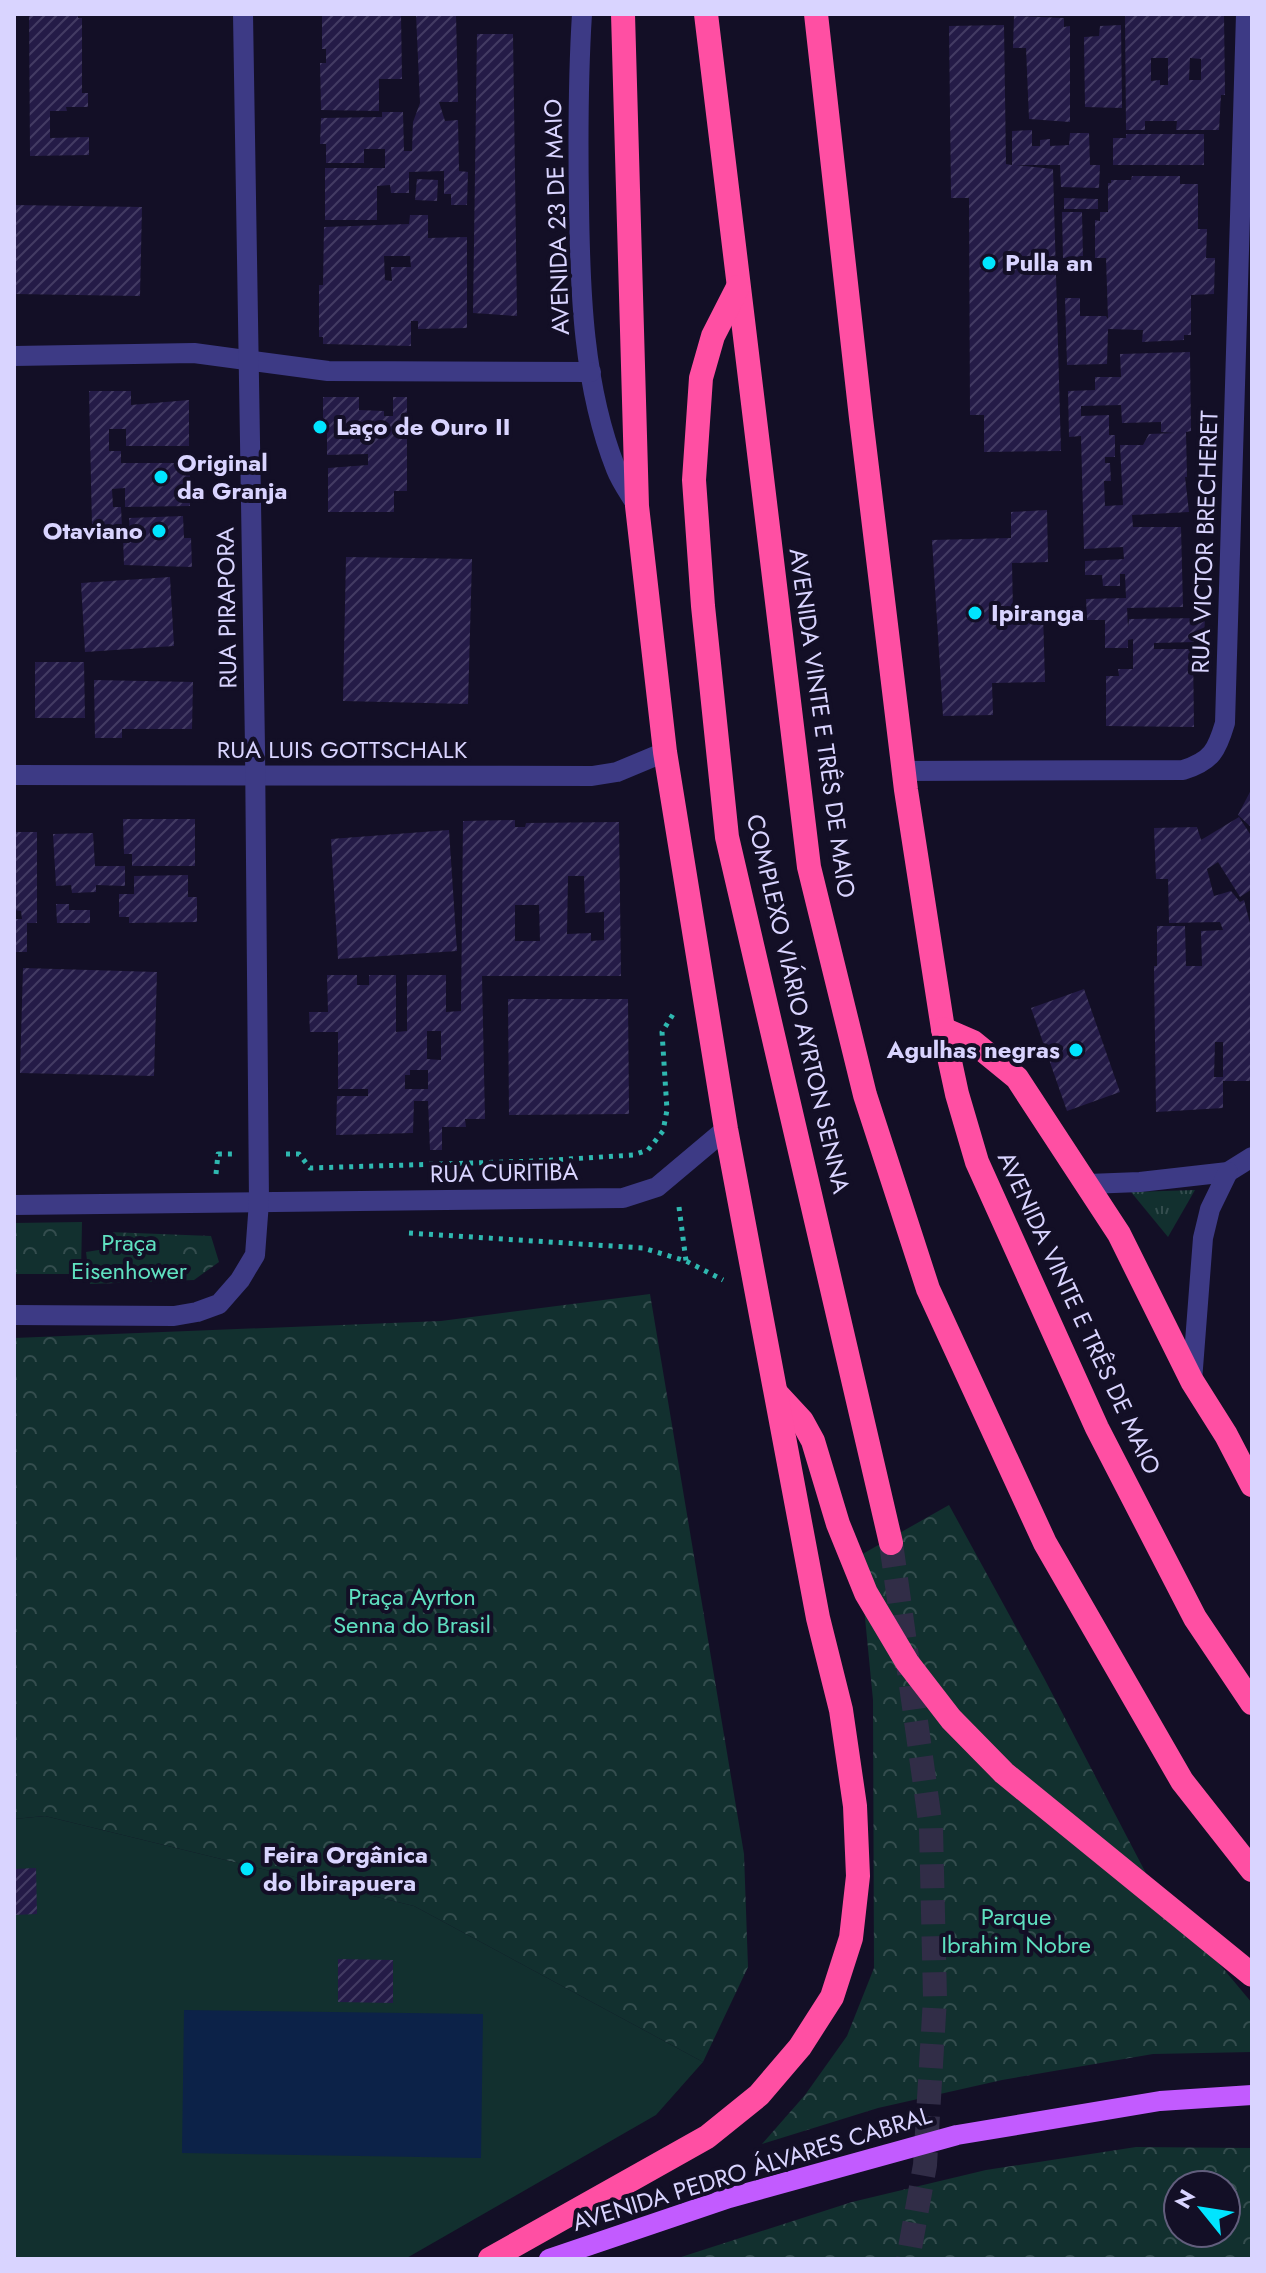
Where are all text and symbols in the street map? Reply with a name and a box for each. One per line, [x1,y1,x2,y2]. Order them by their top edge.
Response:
street label: AVENIDA 23 DE MAIO [535,98,578,336]
place label: Pulla an [1005,245,1093,280]
marker: Pulla an [980,254,998,272]
place label: Laço de Ouro II [336,409,510,444]
street label: RUA VICTOR BRECHERET [1182,410,1227,674]
marker: Laço de Ouro II [311,418,329,436]
place label: Original da Granja [177,445,288,508]
marker: Original da Granja [152,468,170,486]
place label: Otaviano [43,513,143,548]
marker: Otaviano [150,522,168,540]
street label: RUA PIRAPORA [208,527,245,689]
street label: AVENIDA VINTE E TRÊS DE MAIO [781,546,864,900]
place label: Ipiranga [991,595,1084,630]
marker: Ipiranga [966,604,984,622]
street label: RUA LUIS GOTTSCHALK [217,732,468,767]
street label: COMPLEXO VIÁRIO AYRTON SENNA [738,811,859,1197]
place label: Agulhas negras [886,1032,1060,1067]
marker: Agulhas negras [1067,1041,1085,1059]
street label: AVENIDA VINTE E TRÊS DE MAIO [989,1145,1170,1480]
street label: RUA CURITIBA [430,1154,579,1191]
park label: Praça Eisenhower [71,1225,188,1288]
park label: Praça Ayrton Senna do Brasil [333,1579,491,1642]
place label: Feira Orgânica do Ibirapuera [263,1837,428,1900]
marker: Feira Orgânica do Ibirapuera [238,1860,256,1878]
park label: Parque Ibrahim Nobre [941,1899,1091,1962]
street label: AVENIDA PEDRO ÁLVARES CABRAL [568,2097,936,2240]
north arrow [1162,2169,1242,2249]
text: N [1166,2183,1203,2215]

